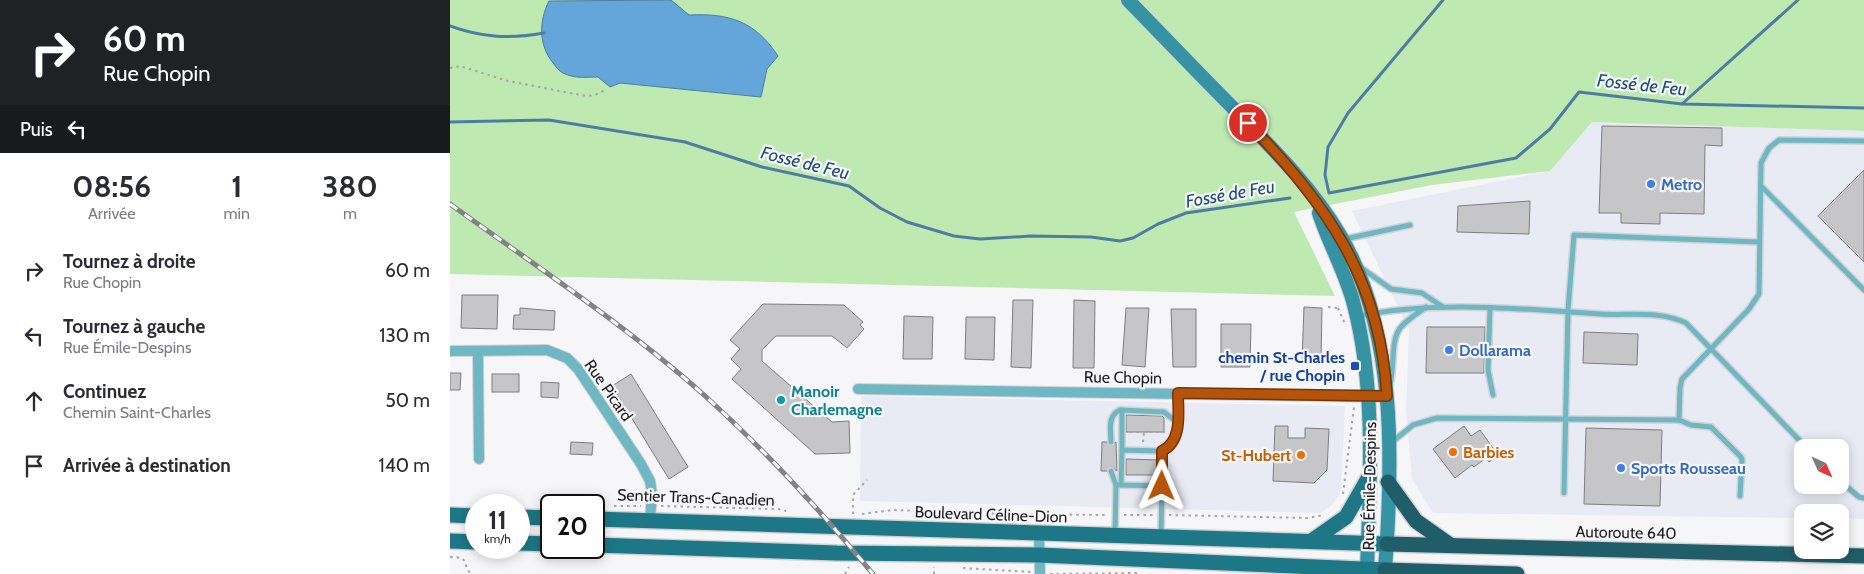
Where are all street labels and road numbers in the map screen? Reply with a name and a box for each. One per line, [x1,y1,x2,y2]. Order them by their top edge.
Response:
street label: Rue Picard [581,356,637,425]
street label: Rue Chopin [1084,367,1162,388]
street label: Rue Émile-Despins [1359,421,1380,551]
street label: Sentier Trans-Canadien [617,485,775,510]
street label: Boulevard Céline-Dion [914,502,1068,527]
street label: Autoroute 640 [1575,522,1677,543]

